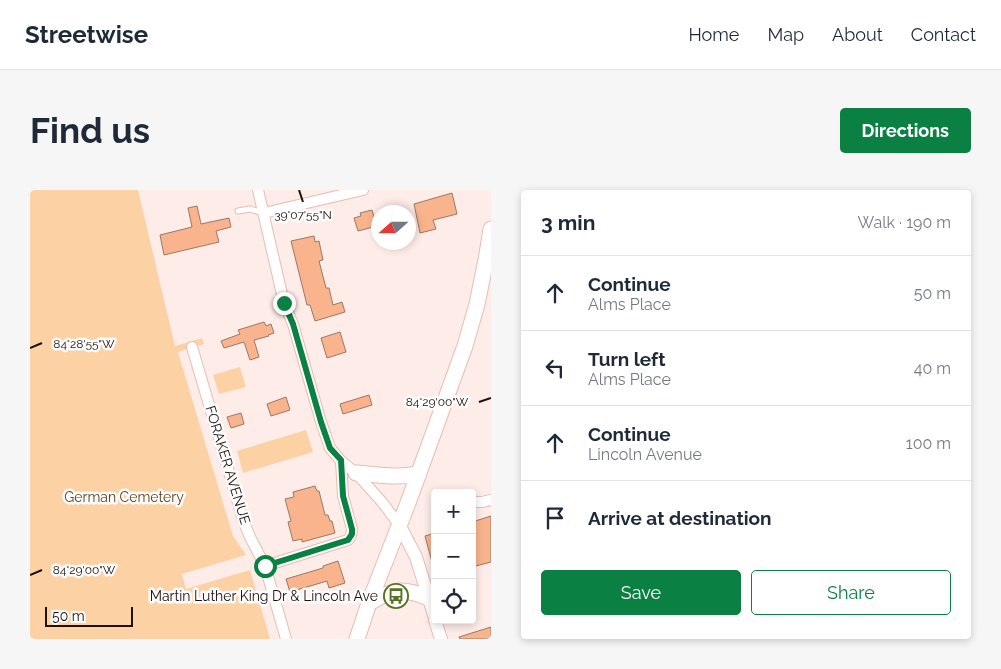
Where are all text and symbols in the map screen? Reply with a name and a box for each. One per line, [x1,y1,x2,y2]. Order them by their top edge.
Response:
text: Streetwise [25,20,148,49]
text: Home [688,24,739,45]
text: Map [767,24,804,45]
text: About [832,24,883,45]
text: Contact [911,24,976,45]
button: Directions [840,108,971,153]
text: Find us [30,110,150,151]
north arrow [371,205,416,250]
text: 39°07'55"N [274,208,332,222]
text: 3 min [541,210,595,235]
text: Walk · 190 m [858,213,951,232]
text: Continue [588,273,671,295]
icon: ahead [541,279,569,307]
text: 50 m [914,284,951,303]
route end [273,292,296,315]
text: Alms Place [588,295,671,314]
text: 84°28'55"W [53,337,115,351]
text: Turn left [588,348,665,370]
icon: left [541,354,569,382]
text: 40 m [914,359,951,378]
text: Alms Place [588,370,671,389]
text: 84°29'00"W [406,395,469,409]
street label: FORAKER AVENUE [202,404,254,526]
text: Continue [588,423,671,445]
icon: ahead [541,429,569,457]
text: 100 m [906,434,951,453]
text: Lincoln Avenue [588,445,702,464]
park label: German Cemetery [64,489,184,505]
map controls [431,489,476,624]
button: + [431,489,476,534]
icon: arrive [541,504,569,532]
text: Arrive at destination [588,507,772,529]
button: − [431,534,476,579]
route start [254,555,277,578]
text: 84°29'00"W [53,563,116,577]
button: Save [541,570,741,615]
button: Share [751,570,951,615]
button: locate [431,579,476,624]
bus stop icon: Martin Luther King Dr & Lincoln Ave [383,583,409,609]
place label: Martin Luther King Dr & Lincoln Ave [150,588,378,604]
scale bar [45,604,132,627]
text: 50 m [52,608,85,624]

